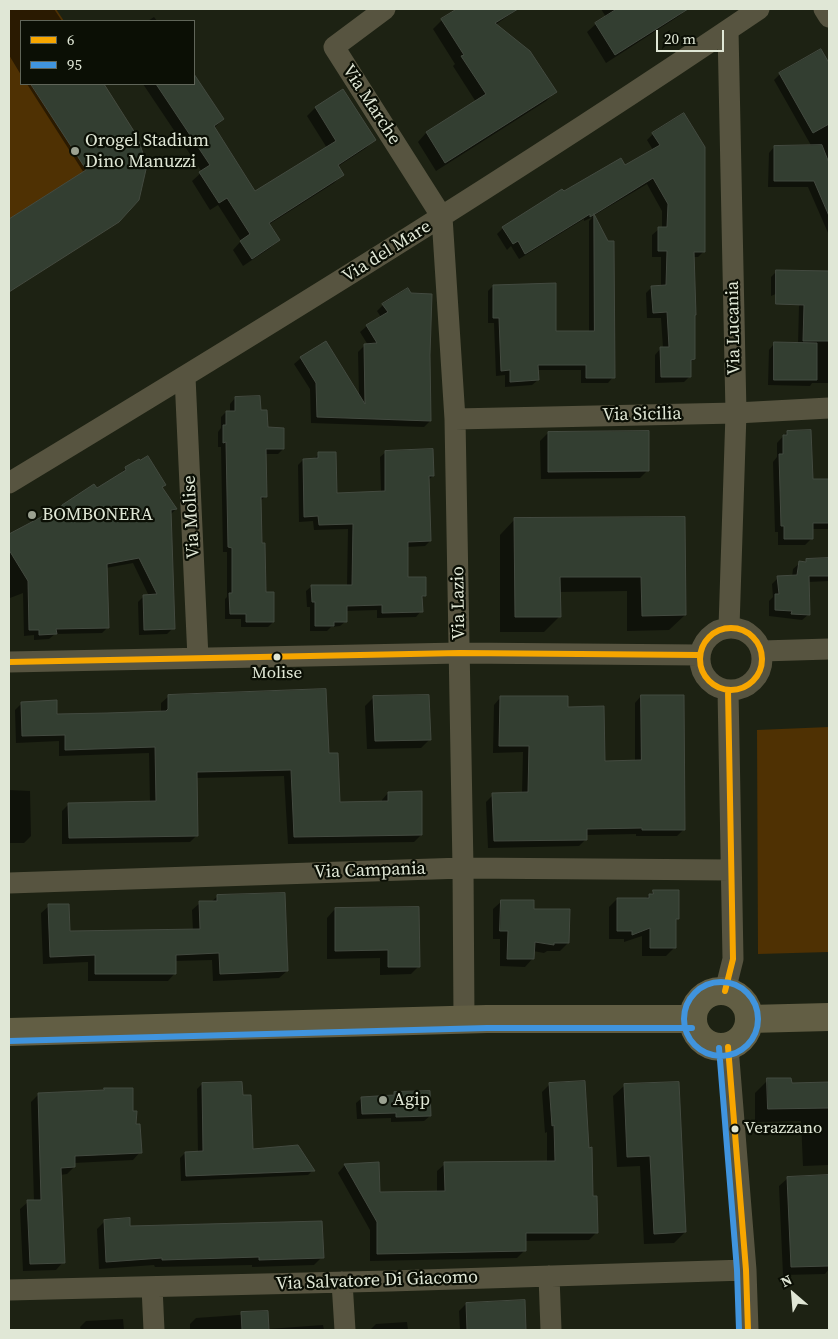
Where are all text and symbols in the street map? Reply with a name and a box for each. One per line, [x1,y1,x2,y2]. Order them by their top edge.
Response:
legend [20,20,195,85]
scale bar [658,20,726,52]
text: 20 m [664,28,696,49]
text: 6 [67,29,75,50]
text: 95 [67,54,82,75]
street label: Via Marche [337,61,405,149]
place label: Orogel Stadium Dino Manuzzi [85,130,209,172]
marker: Orogel Stadium Dino Manuzzi [69,145,81,157]
street label: Via del Mare [339,216,435,288]
street label: Via Lucania [722,281,746,375]
street label: Via Sicilia [602,404,682,426]
street label: Via Molise [179,475,205,559]
place label: BOMBONERA [42,504,153,526]
marker: BOMBONERA [26,509,38,521]
street label: Via Lazio [448,566,470,640]
marker: Molise [272,652,282,662]
place label: Molise [252,664,302,684]
street label: Via Campania [314,858,426,884]
place label: Agip [393,1089,430,1111]
marker: Agip [377,1094,389,1106]
place label: Verazzano [744,1119,822,1139]
marker: Verazzano [730,1124,740,1134]
street label: Via Salvatore Di Giacomo [276,1267,478,1295]
north arrow [768,1269,818,1319]
text: N [777,1269,795,1292]

